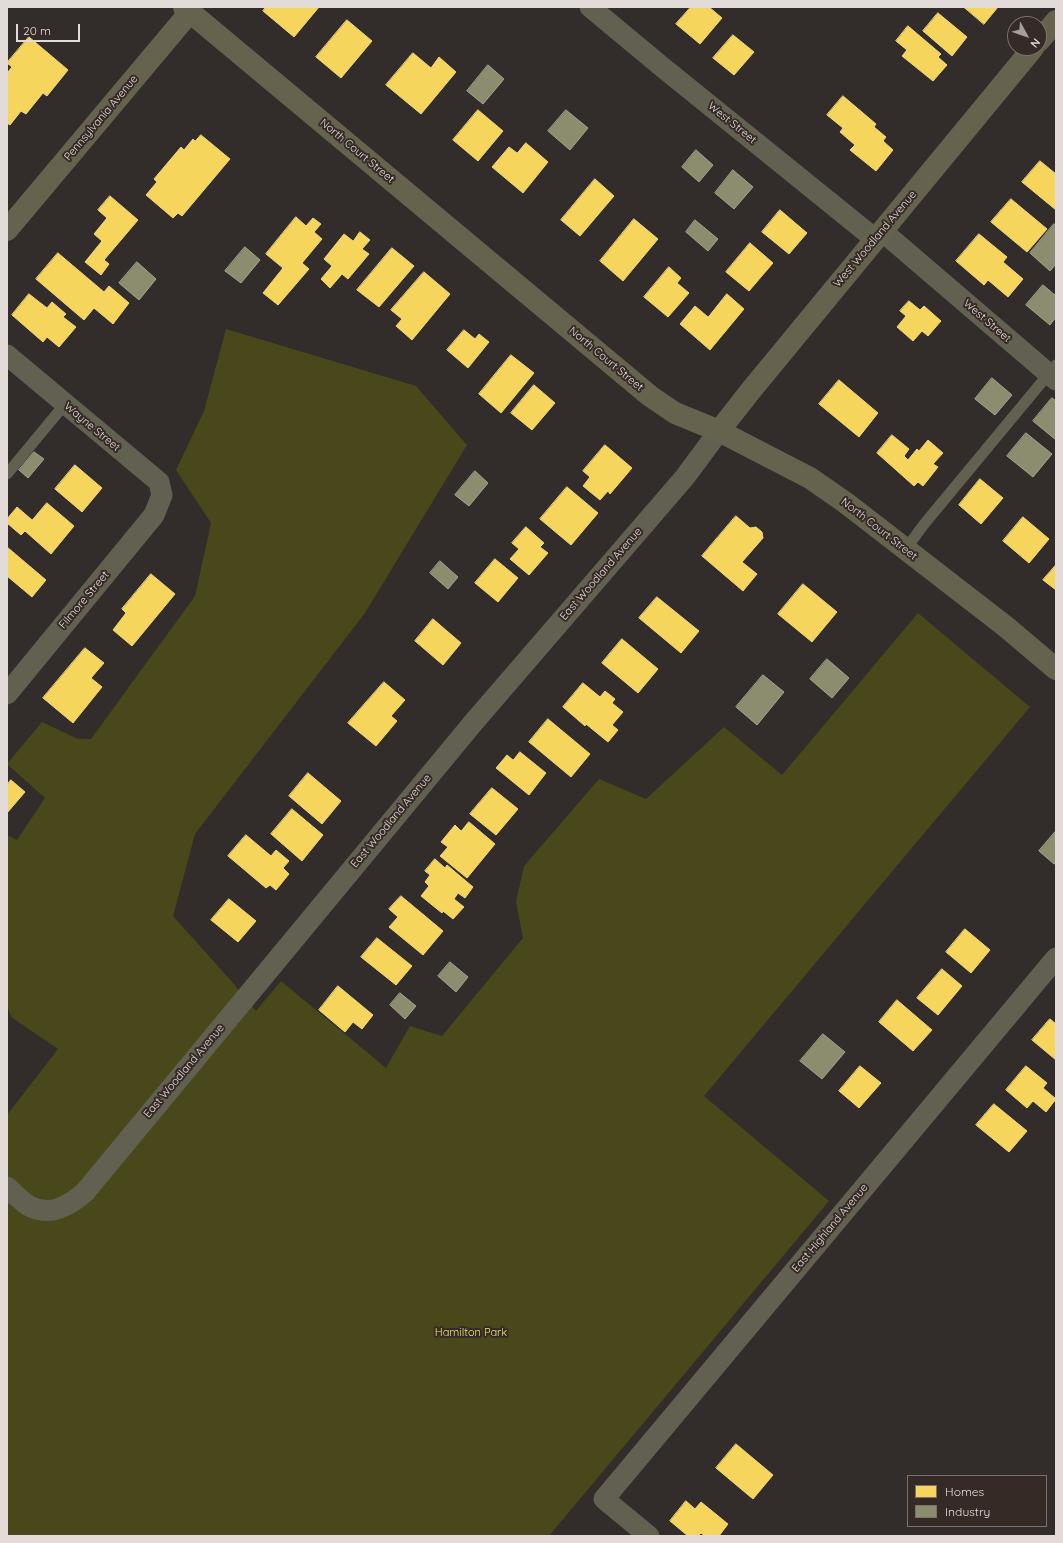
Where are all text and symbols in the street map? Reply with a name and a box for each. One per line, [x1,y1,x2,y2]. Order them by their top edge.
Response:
scale bar [18,16,82,42]
north arrow [1007,16,1047,56]
text: 20 m [23,23,51,38]
text: N [1027,35,1043,51]
street label: Pennsylvania Avenue [61,73,141,163]
street label: West Street [705,99,759,147]
street label: North Court Street [317,116,397,186]
street label: West Woodland Avenue [831,188,919,290]
street label: West Street [961,297,1013,345]
street label: North Court Street [566,324,646,394]
street label: Wayne Street [61,400,123,454]
street label: North Court Street [838,495,920,563]
street label: East Woodland Avenue [557,525,645,623]
street label: Filmore Street [56,569,112,631]
street label: East Woodland Avenue [348,772,434,870]
street label: East Woodland Avenue [141,1022,227,1120]
street label: East Highland Avenue [789,1181,871,1275]
park label: Hamilton Park [435,1326,507,1340]
legend [907,1475,1047,1527]
text: Homes [945,1484,984,1499]
text: Industry [945,1504,990,1519]

